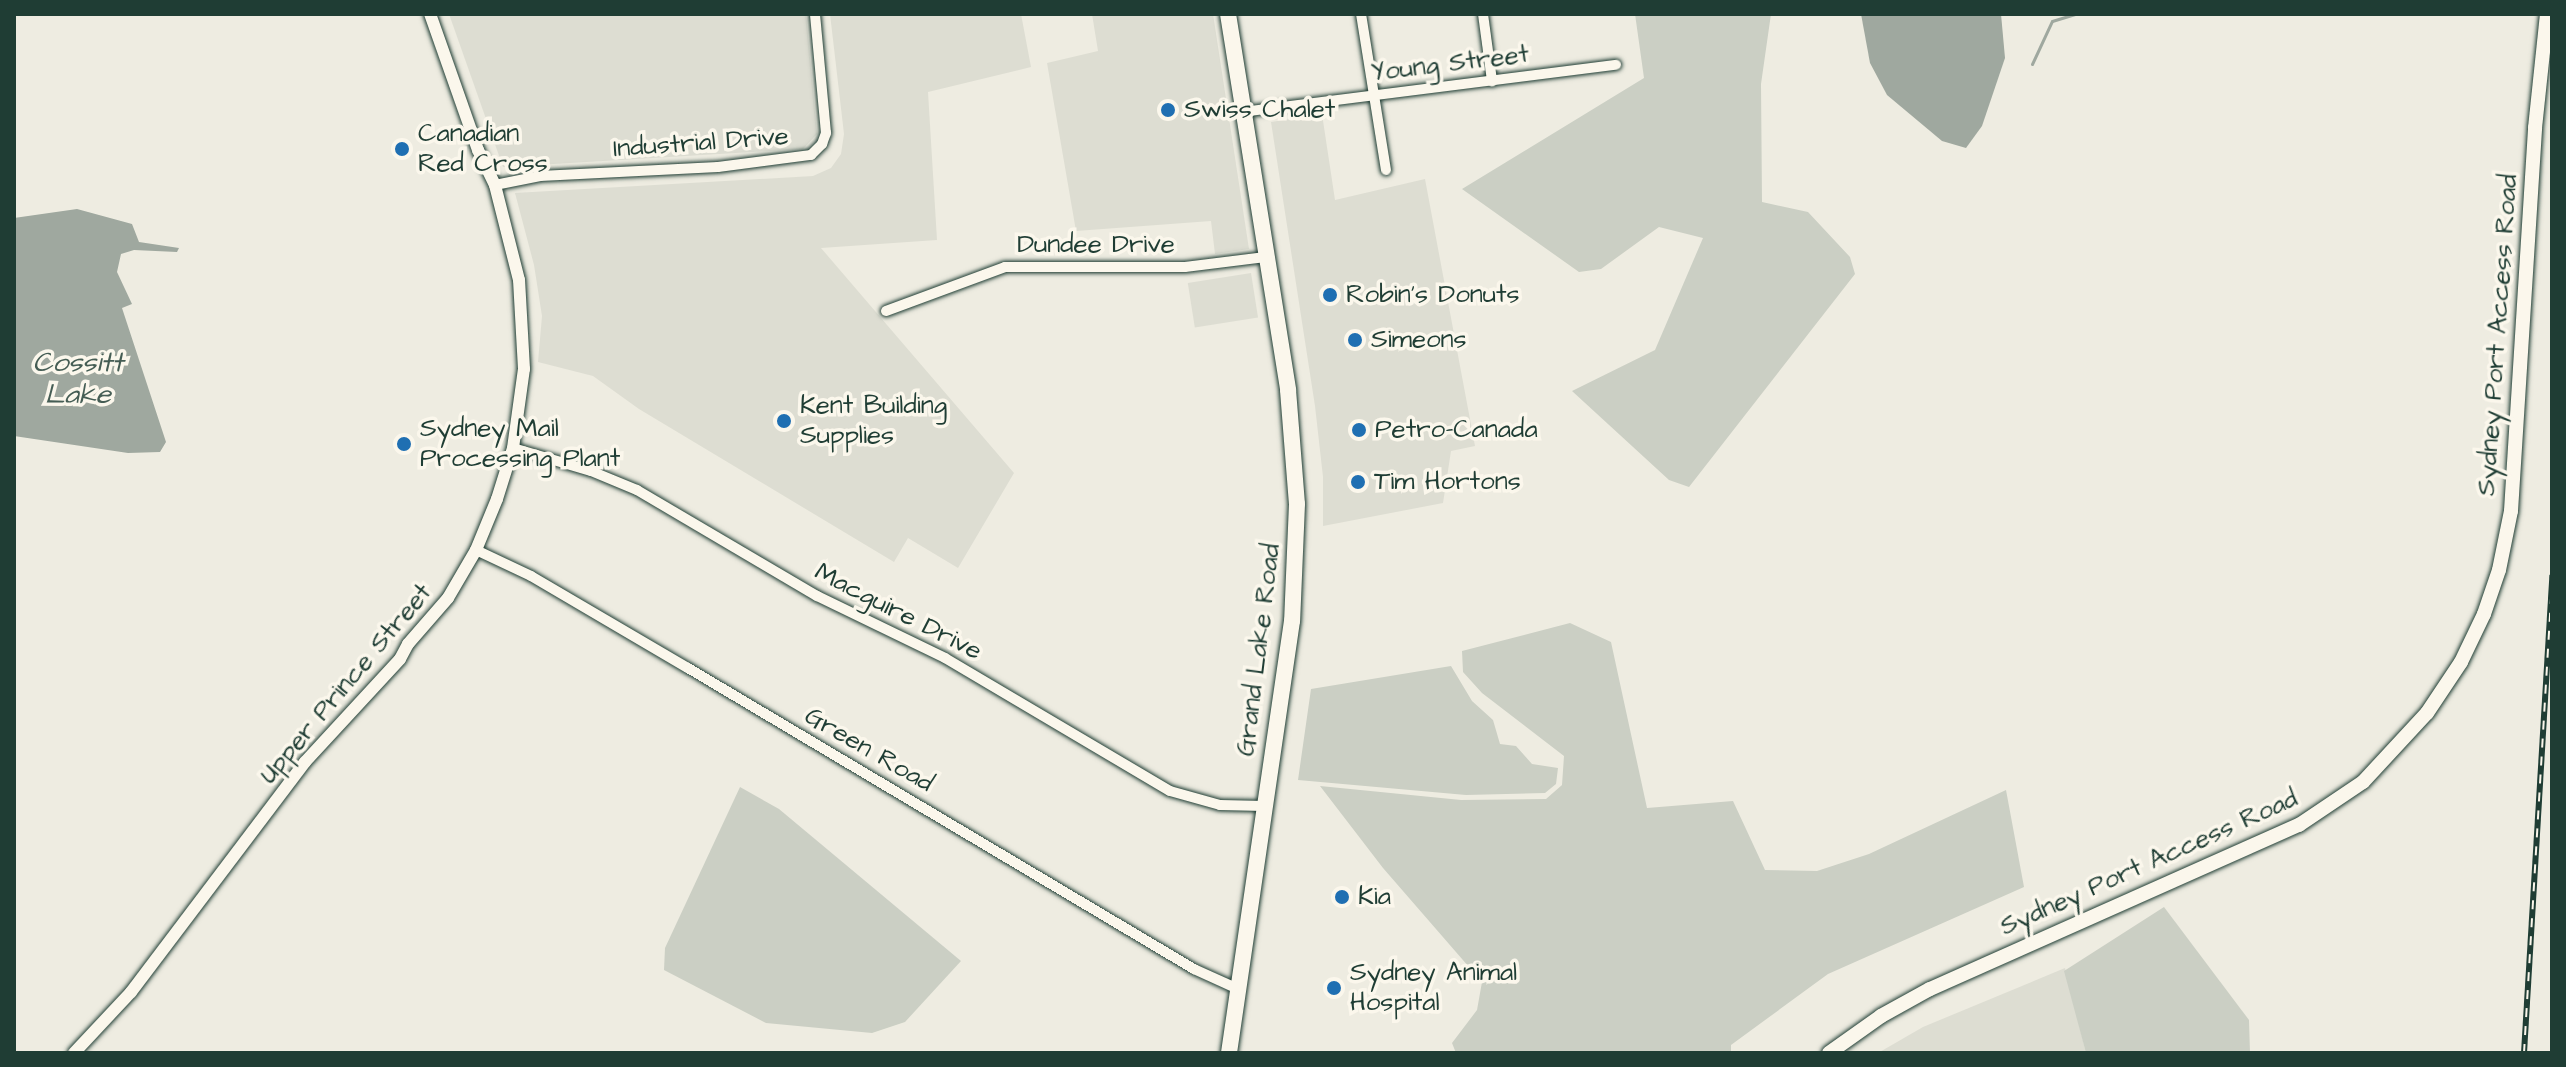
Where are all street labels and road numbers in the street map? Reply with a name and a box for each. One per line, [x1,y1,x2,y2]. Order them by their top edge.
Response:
street label: Young Street [1369,39,1531,89]
street label: Industrial Drive [612,121,790,165]
street label: Sydney Port Access Road [2471,173,2525,497]
street label: Dundee Drive [1017,229,1175,261]
street label: Grand Lake Road [1230,542,1288,758]
street label: Macguire Drive [809,557,987,667]
street label: Upper Prince Street [253,578,439,790]
street label: Green Road [799,701,939,799]
street label: Sydney Port Access Road [1995,783,2303,943]

